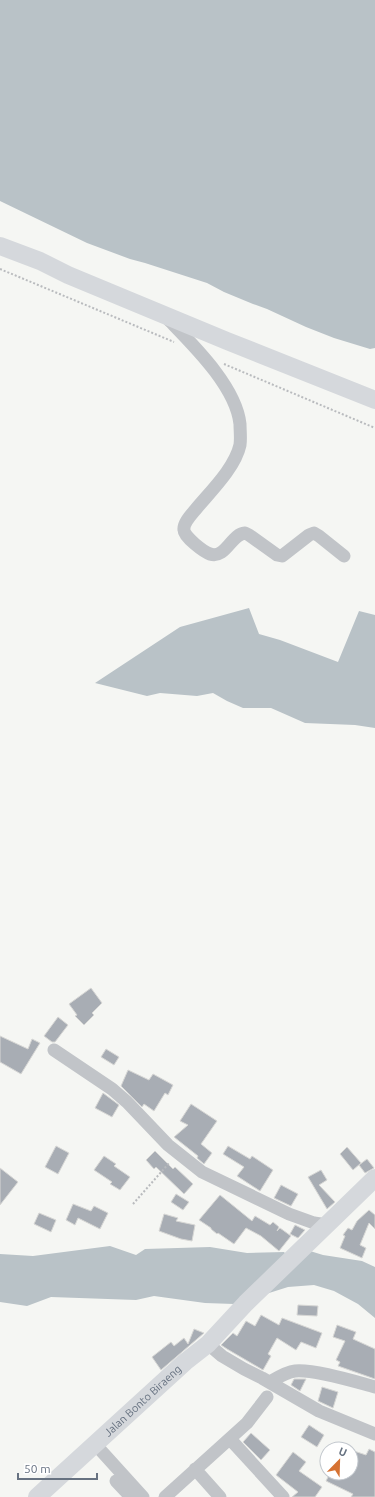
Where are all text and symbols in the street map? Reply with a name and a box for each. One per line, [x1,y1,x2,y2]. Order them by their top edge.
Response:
street label: Jalan Bonto Biraeng [102,1363,184,1439]
north arrow [319,1441,359,1481]
text: U [337,1445,349,1459]
scale bar [18,1455,97,1481]
text: 50 m [24,1462,51,1475]

